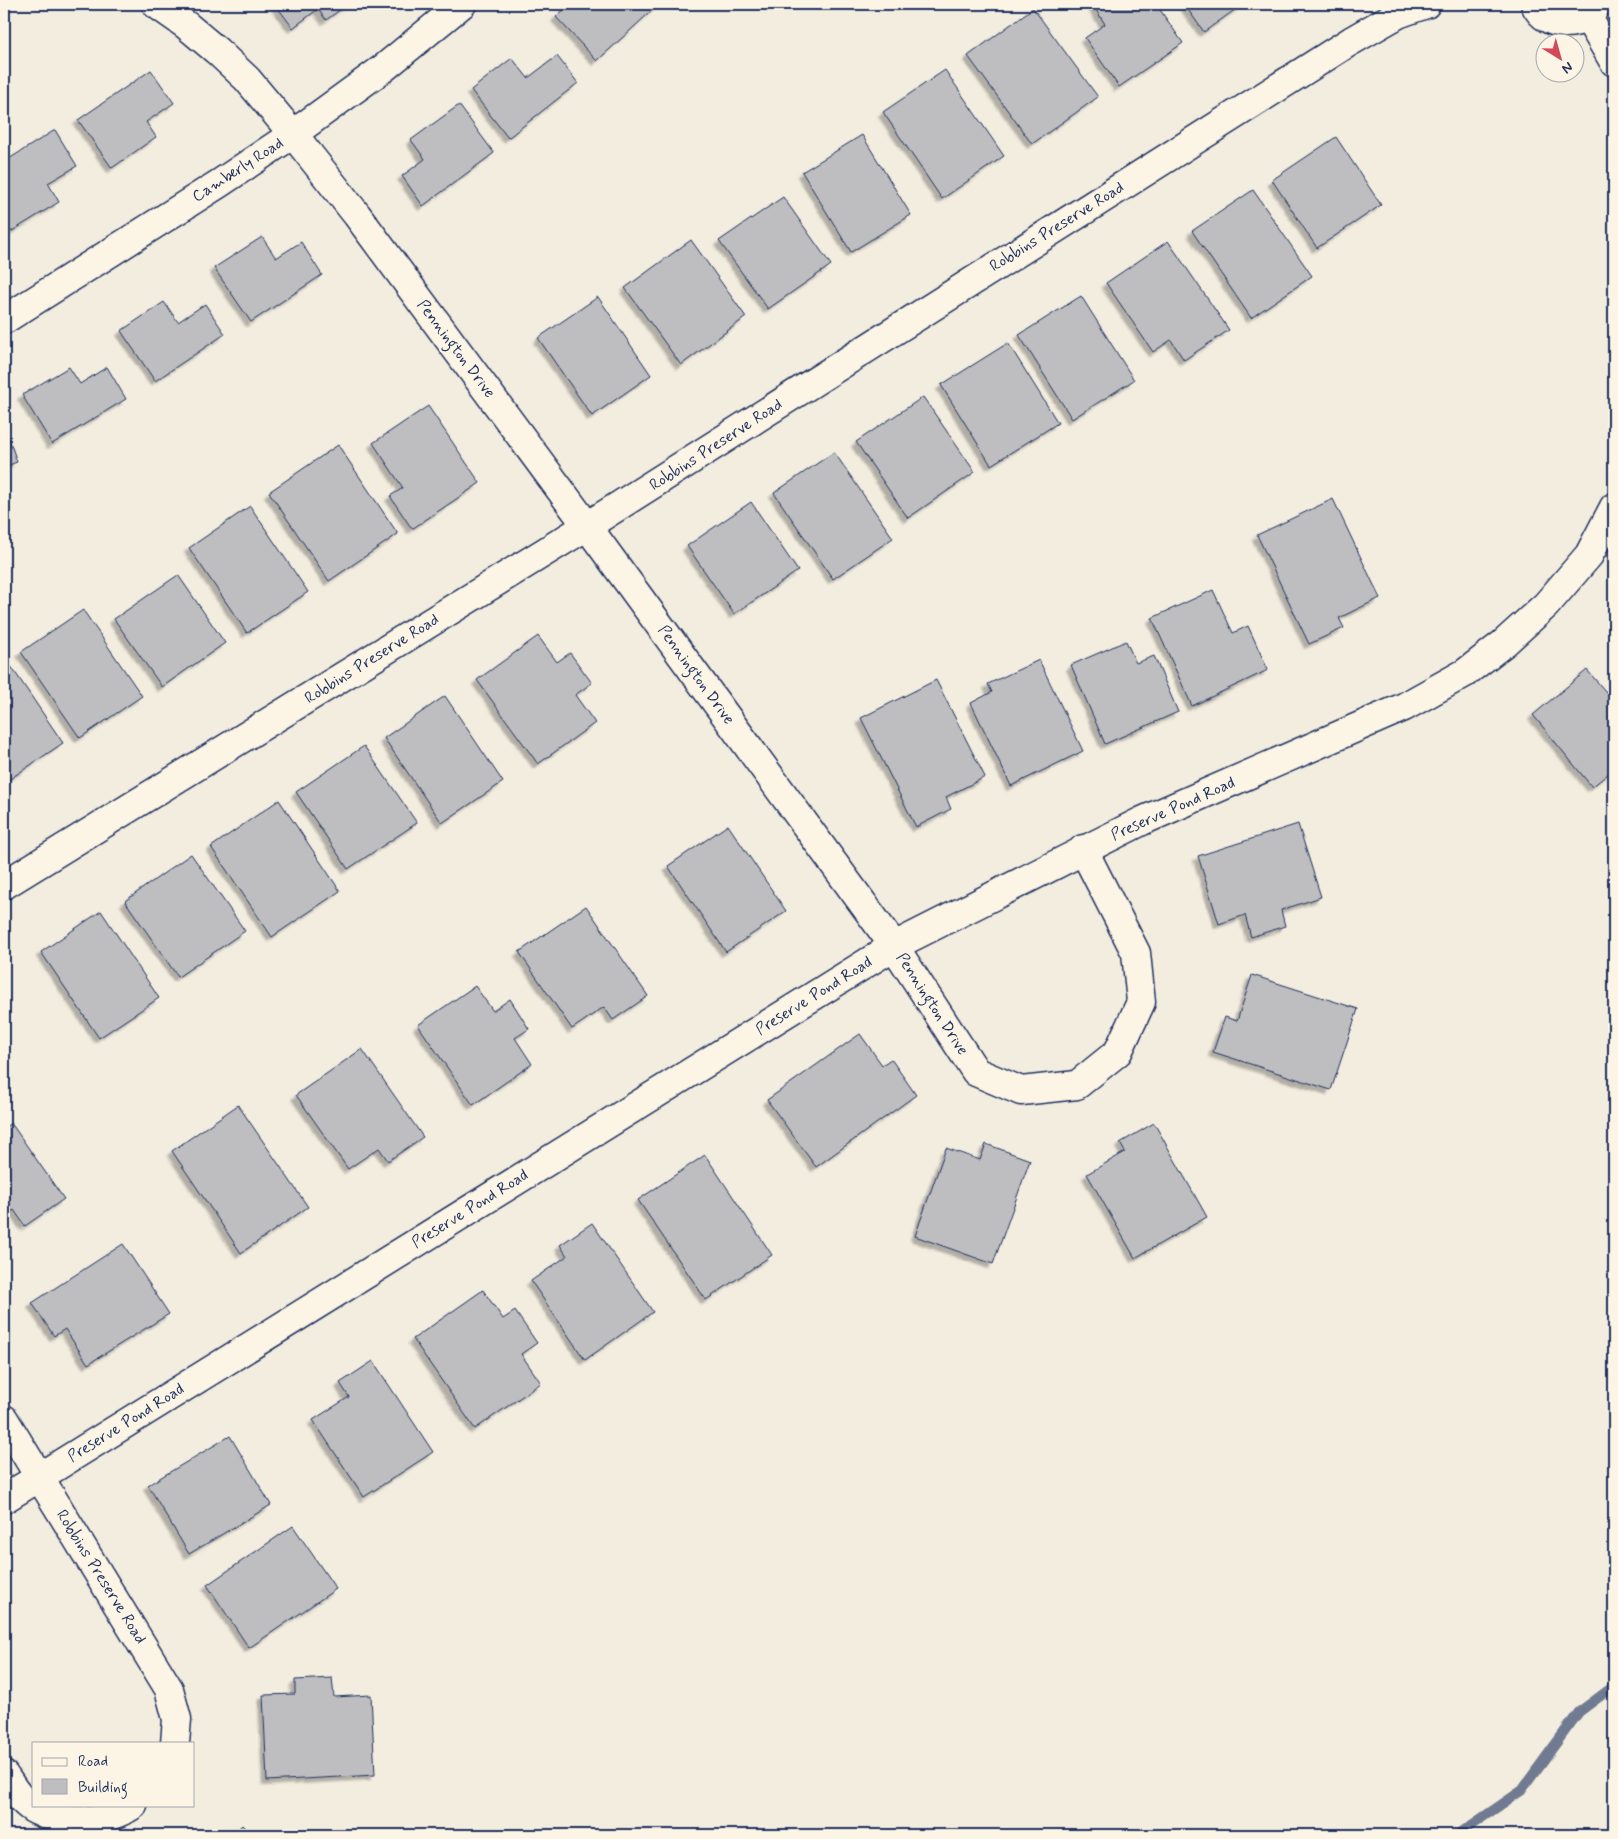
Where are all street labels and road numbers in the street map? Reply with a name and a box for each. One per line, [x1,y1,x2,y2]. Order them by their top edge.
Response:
street label: Camberly Road [188,133,288,207]
street label: Robbins Preserve Road [986,177,1128,277]
street label: Pennington Drive [411,296,500,403]
street label: Robbins Preserve Road [645,394,787,496]
street label: Robbins Preserve Road [301,609,443,709]
street label: Pennington Drive [652,621,739,730]
street label: Preserve Pond Road [1108,772,1238,846]
street label: Pennington Drive [890,949,973,1060]
street label: Preserve Pond Road [752,952,876,1040]
street label: Preserve Pond Road [408,1165,532,1253]
street label: Preserve Pond Road [64,1379,188,1467]
street label: Robbins Preserve Road [51,1506,151,1648]

